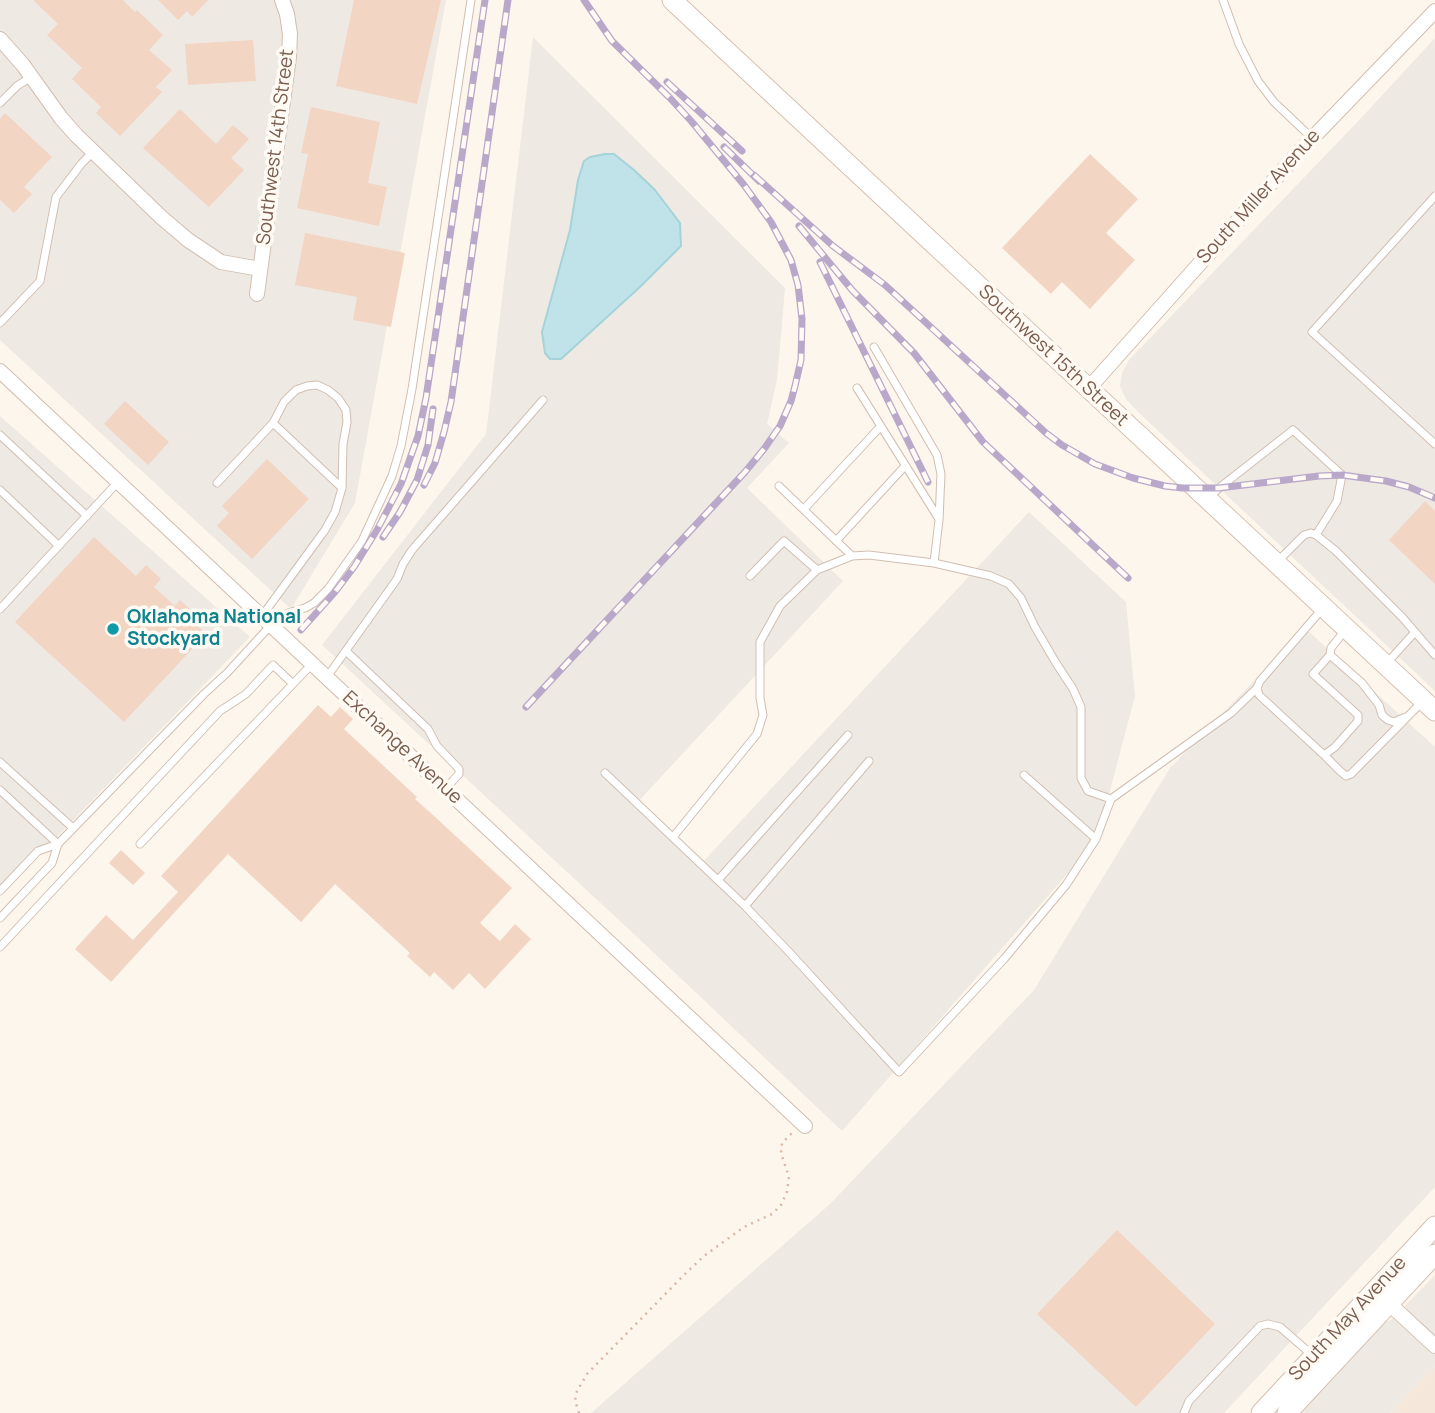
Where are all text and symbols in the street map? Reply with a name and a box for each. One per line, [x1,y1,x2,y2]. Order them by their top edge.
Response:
street label: Southwest 14th Street [253,48,299,246]
street label: South Miller Avenue [1193,125,1325,269]
street label: Southwest 15th Street [973,281,1133,431]
place label: Oklahoma National Stockyard [127,607,301,651]
marker: Oklahoma National Stockyard [105,621,121,637]
street label: Exchange Avenue [337,687,467,809]
street label: South May Avenue [1285,1252,1411,1386]

